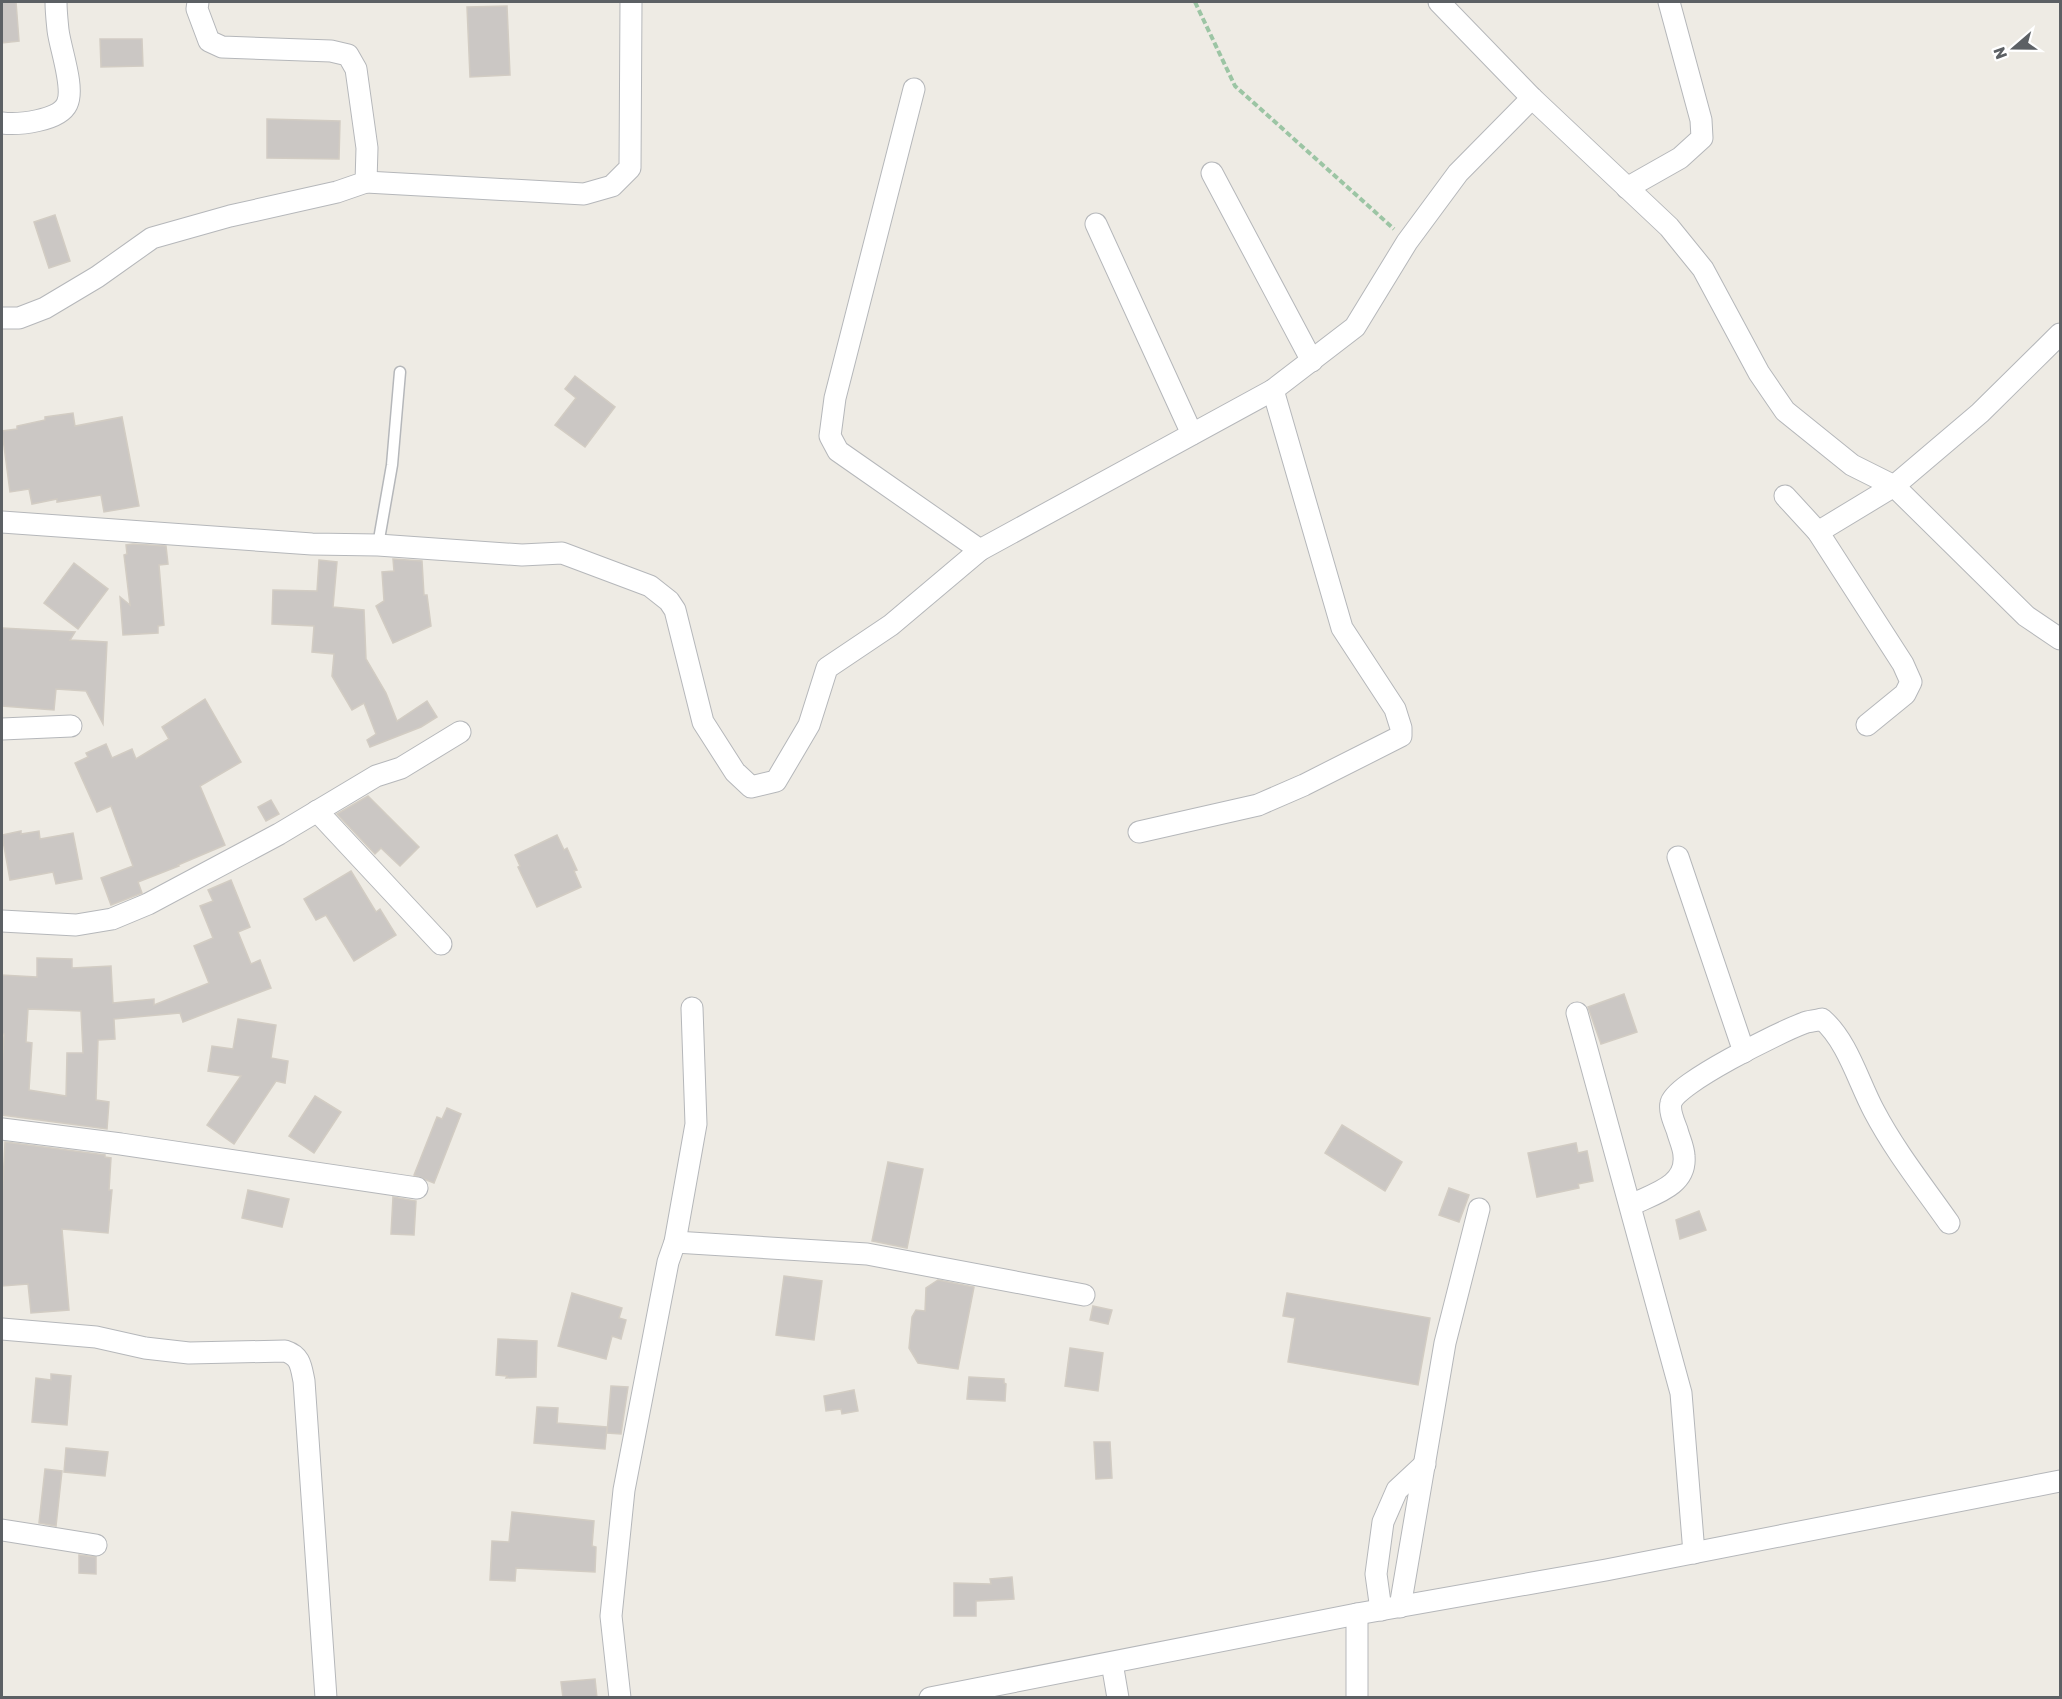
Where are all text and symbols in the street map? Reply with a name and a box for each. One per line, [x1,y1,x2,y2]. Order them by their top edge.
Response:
north arrow [1984,18,2044,78]
text: N [1989,44,2011,62]

